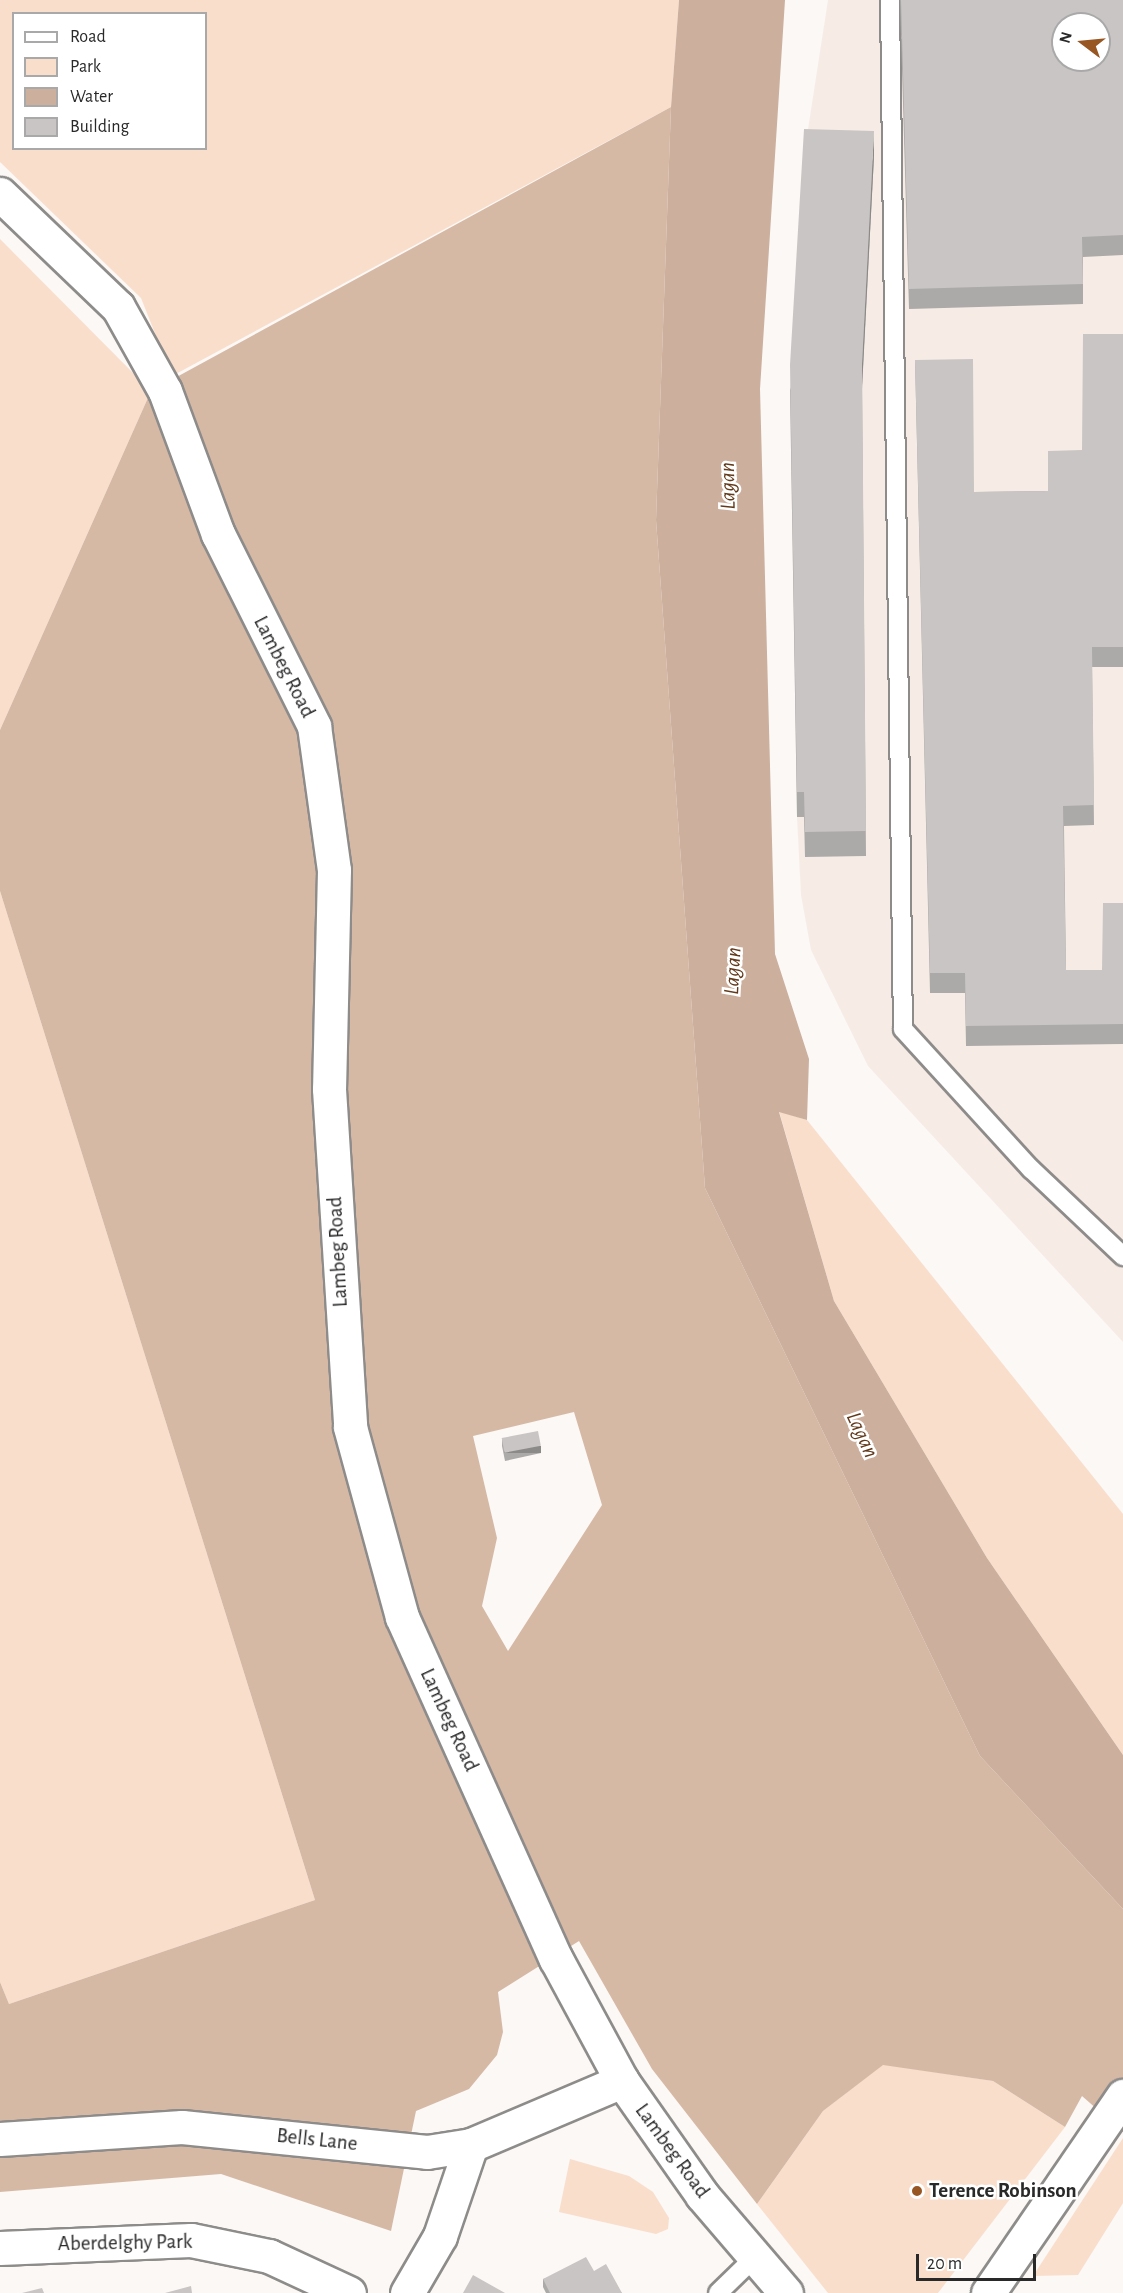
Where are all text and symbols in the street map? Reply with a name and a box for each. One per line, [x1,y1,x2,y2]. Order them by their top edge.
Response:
legend [12,12,207,150]
north arrow [1051,12,1111,72]
text: Road [70,28,106,46]
text: N [1056,30,1075,45]
text: Park [70,58,101,76]
text: Water [70,88,113,106]
text: Building [70,118,129,136]
water label: Lagan [714,462,742,510]
street label: Lambeg Road [248,612,320,722]
water label: Lagan [719,946,747,996]
street label: Lambeg Road [323,1196,353,1308]
water label: Lagan [840,1408,884,1462]
street label: Lambeg Road [414,1664,484,1776]
street label: Lambeg Road [629,2099,715,2203]
street label: Bells Lane [275,2123,359,2157]
place label: Terence Robinson [929,2178,1077,2204]
marker: Terence Robinson [910,2184,924,2198]
street label: Aberdelghy Park [58,2229,192,2257]
scale bar [919,2242,1039,2280]
text: 20 m [927,2255,962,2273]

